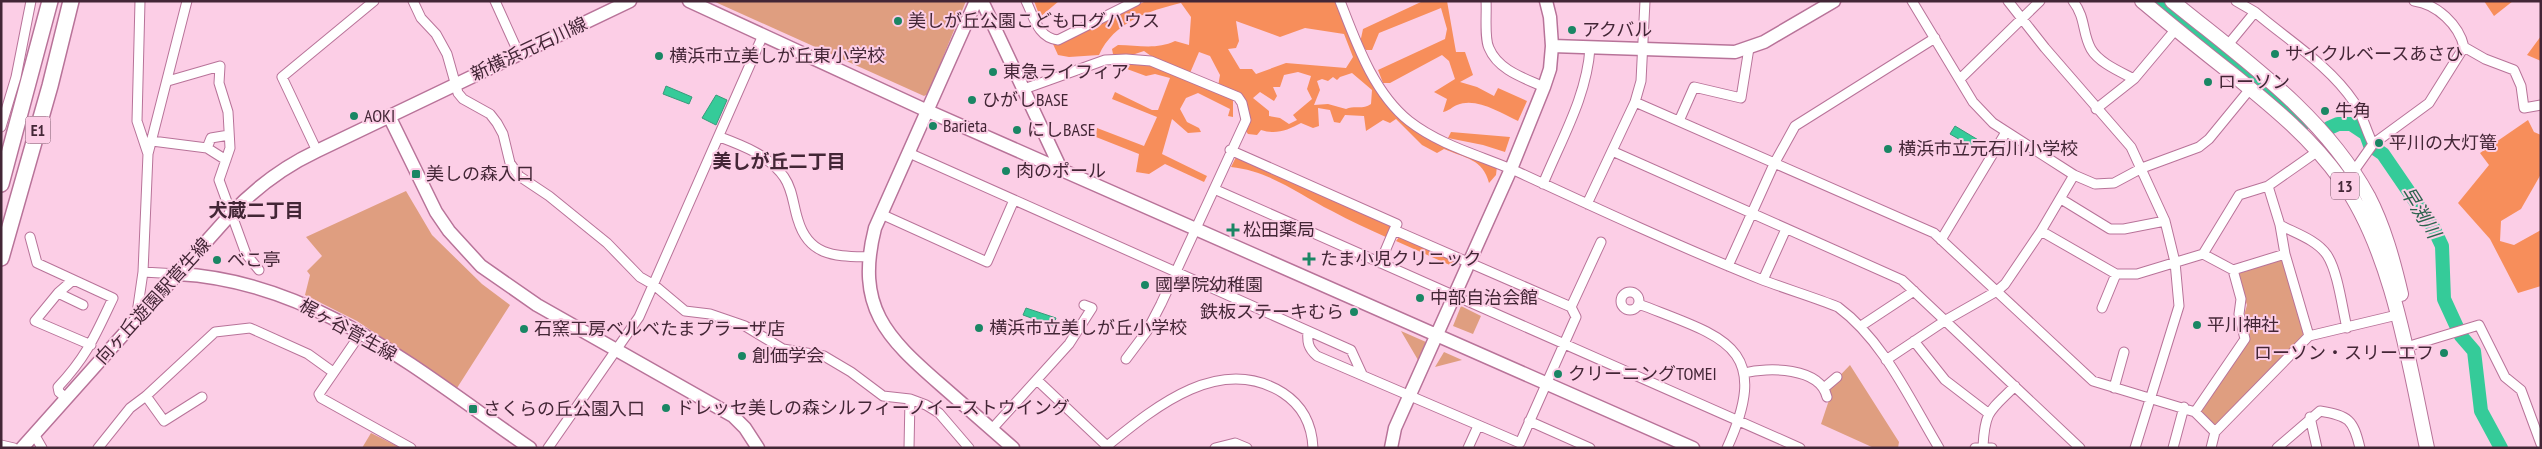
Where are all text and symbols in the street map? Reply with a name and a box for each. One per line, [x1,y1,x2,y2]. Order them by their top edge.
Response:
place label: 美しが丘公園こどもログハウス [908,9,1160,32]
street label: 新横浜元石川線 [467,11,591,86]
marker: 美しが丘公園こどもログハウス [892,15,904,27]
place label: アクバル [1582,18,1652,41]
marker: アクバル [1566,24,1578,36]
place label: サイクルベースあさひ [2285,42,2463,65]
place label: 横浜市立美しが丘東小学校 [669,44,885,67]
marker: サイクルベースあさひ [2269,48,2281,60]
marker: 横浜市立美しが丘東小学校 [653,50,665,62]
place label: 東急ライフィア [1003,60,1129,83]
marker: 東急ライフィア [987,66,999,78]
place label: ローソン [2218,70,2290,93]
marker: ローソン [2202,76,2214,88]
place label: ひがしBASE [982,88,1068,111]
marker: ひがしBASE [966,94,978,106]
place label: 牛角 [2335,99,2371,122]
place label: AOKI [364,104,395,127]
marker: 牛角 [2319,105,2331,117]
marker: AOKI [348,110,360,122]
place label: Barieta [943,114,987,137]
road number: E1 [26,116,50,144]
place label: にしBASE [1027,118,1095,141]
marker: Barieta [927,120,939,132]
marker: にしBASE [1011,124,1023,136]
place label: 平川の大灯篭 [2389,131,2497,154]
place label: 横浜市立元石川小学校 [1898,137,2078,160]
marker: 平川の大灯篭 [2373,137,2385,149]
marker: 横浜市立元石川小学校 [1882,143,1894,155]
district label: 美しが丘二丁目 [712,149,846,173]
place label: 肉のポール [1016,159,1106,182]
place label: 美しの森入口 [426,162,534,185]
marker: 肉のポール [1000,165,1012,177]
marker: 美しの森入口 [410,168,422,180]
road number: 13 [2331,172,2359,200]
water label: 早渕川 [2396,181,2447,244]
district label: 犬蔵二丁目 [208,198,304,222]
place label: 松田薬局 [1243,218,1315,241]
marker: 松田薬局 [1227,224,1239,236]
street label: 向ヶ丘遊園駅菅生線 [90,233,215,369]
place label: たま小児クリニック [1320,247,1481,270]
place label: べこ亭 [227,248,281,271]
marker: たま小児クリニック [1302,252,1316,266]
marker: べこ亭 [211,254,223,266]
place label: 國學院幼稚園 [1155,273,1263,296]
marker: 國學院幼稚園 [1139,279,1151,291]
place label: 中部自治会館 [1430,286,1538,309]
marker: 中部自治会館 [1414,292,1426,304]
street label: 梶ヶ谷菅生線 [295,293,401,366]
place label: 鉄板ステーキむら [1200,300,1344,323]
marker: 鉄板ステーキむら [1348,306,1360,318]
place label: 平川神社 [2207,313,2279,336]
place label: 横浜市立美しが丘小学校 [989,316,1187,339]
place label: 石窯工房ベルベたまプラーザ店 [534,317,785,340]
marker: 平川神社 [2191,319,2203,331]
marker: 横浜市立美しが丘小学校 [973,322,985,334]
marker: 石窯工房ベルベたまプラーザ店 [518,323,530,335]
place label: ローソン・スリーエフ [2254,341,2434,364]
place label: 創価学会 [752,344,824,367]
marker: ローソン・スリーエフ [2438,347,2450,359]
marker: 創価学会 [736,350,748,362]
place label: クリーニングTOMEI [1568,362,1717,385]
marker: クリーニングTOMEI [1552,368,1564,380]
place label: ドレッセ美しの森シルフィーノイーストウイング [676,396,1070,419]
place label: さくらの丘公園入口 [483,397,645,420]
marker: ドレッセ美しの森シルフィーノイーストウイング [660,402,672,414]
marker: さくらの丘公園入口 [467,403,479,415]

